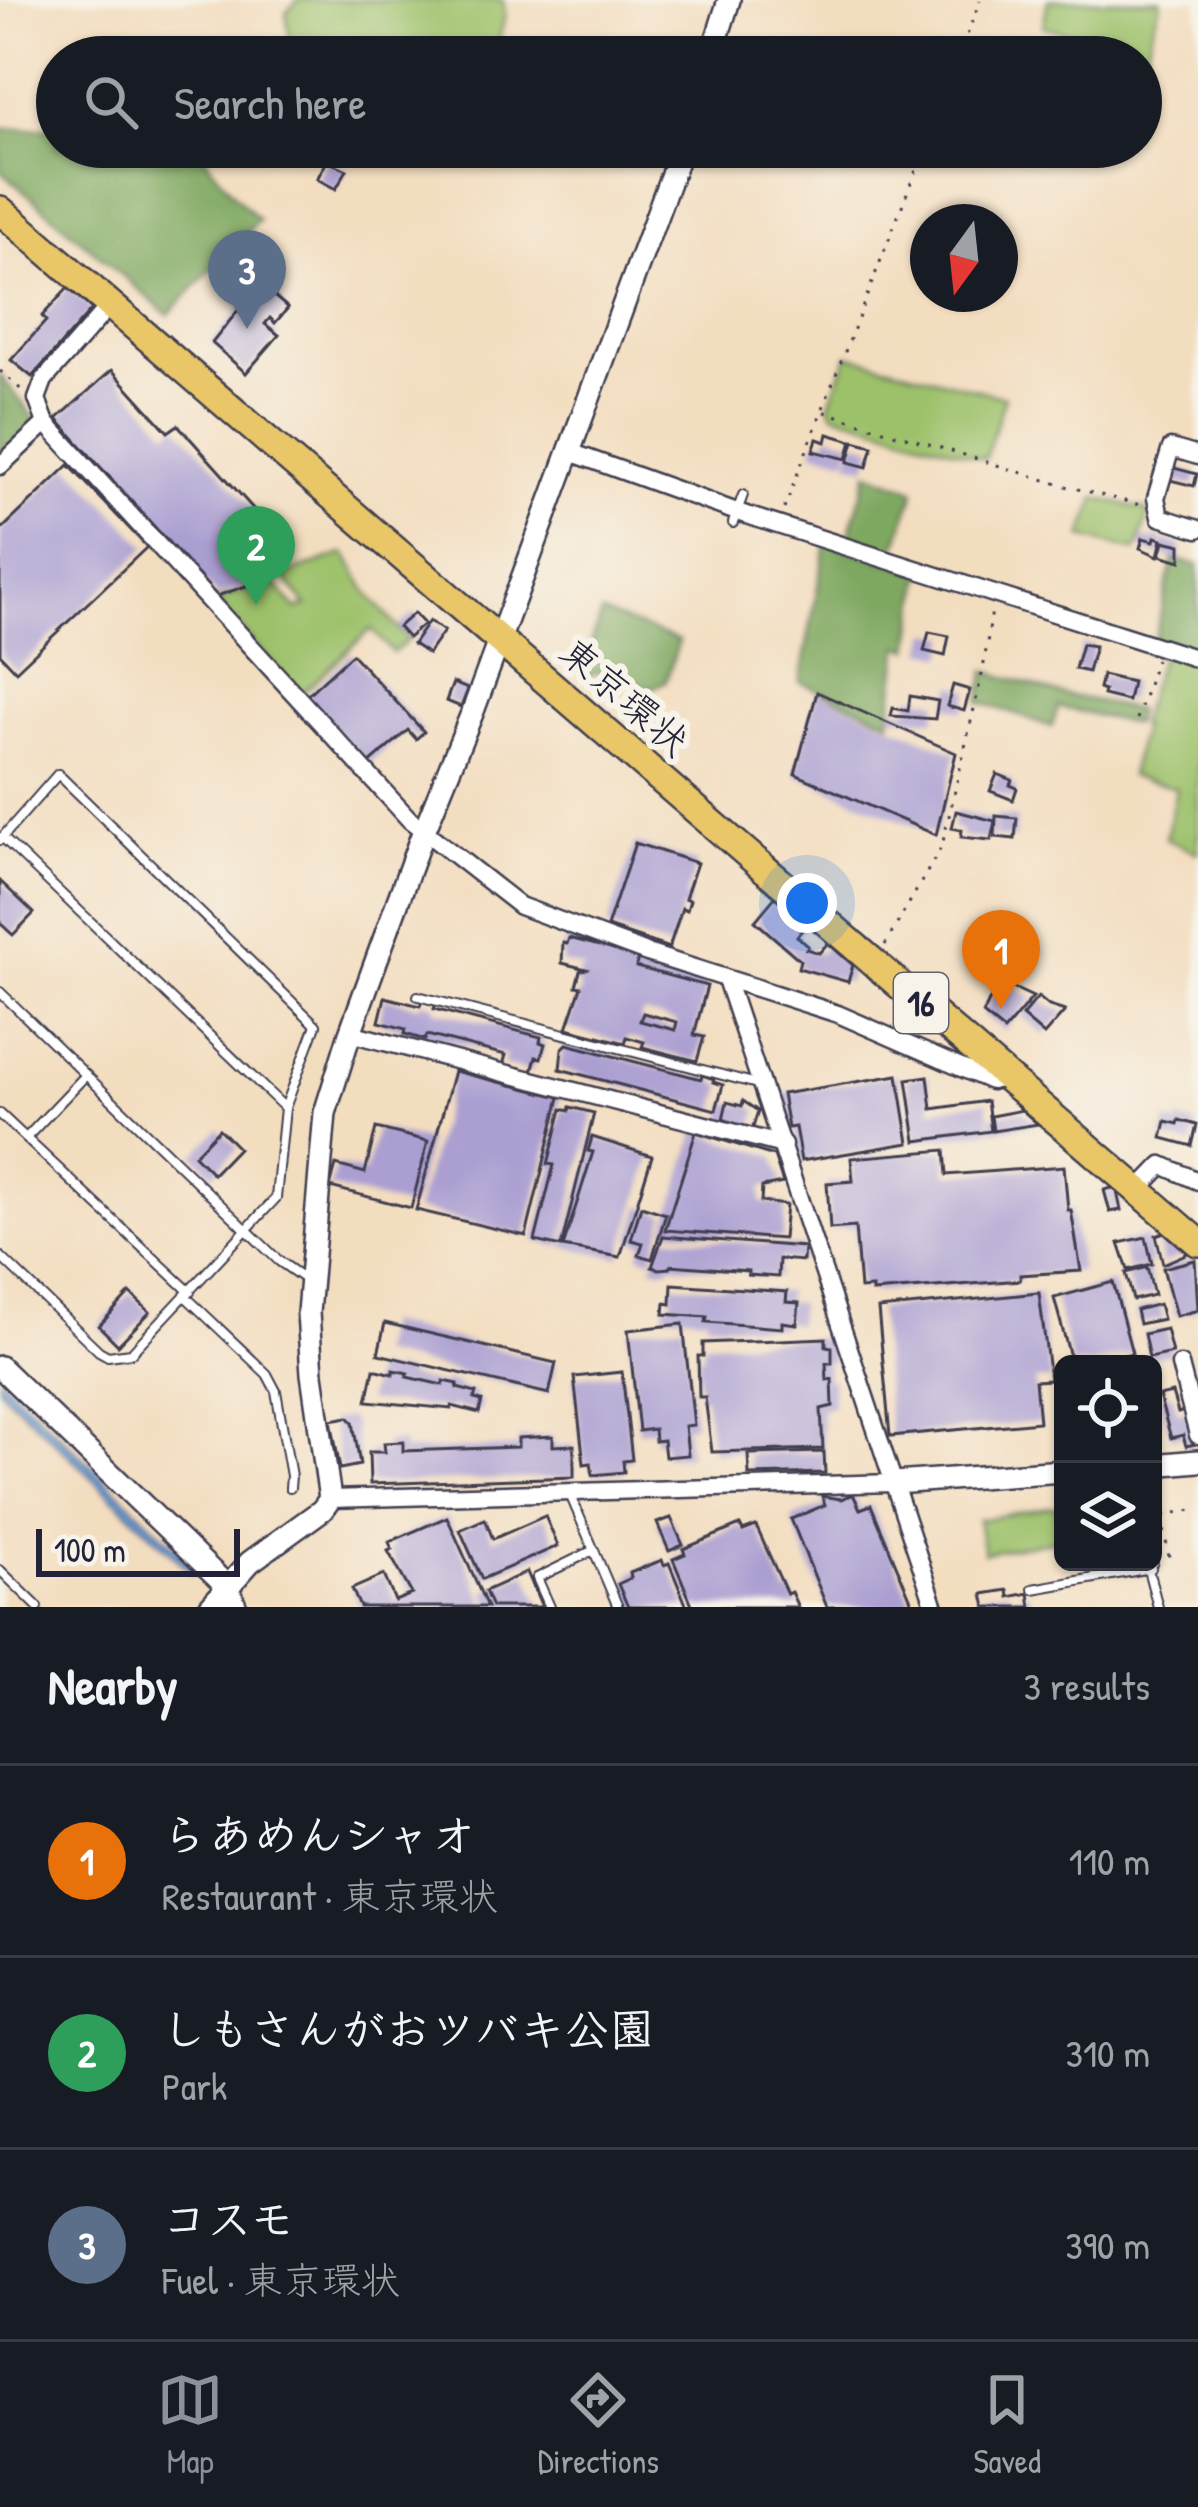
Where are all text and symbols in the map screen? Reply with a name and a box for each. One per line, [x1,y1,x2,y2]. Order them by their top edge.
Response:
search box [36,36,1162,168]
icon: search [78,69,144,135]
text: Search here [174,72,366,133]
north arrow [910,204,1018,312]
pin: 3 [208,230,286,329]
pin: 2 [217,506,295,605]
street label: 東京環状 [549,624,702,767]
your location [777,873,837,933]
pin: 1 [962,910,1040,1009]
road number: 16 [894,973,948,1033]
map controls [1054,1355,1162,1571]
button: locate [1054,1355,1162,1463]
button: layers [1054,1463,1162,1571]
scale bar [36,1523,240,1576]
text: 100 m [54,1528,126,1572]
text: Nearby [48,1651,178,1720]
text: 3 results [1024,1659,1150,1712]
text: らあめんシャオ [162,1804,476,1865]
text: 1 [80,1834,94,1887]
text: 110 m [1069,1834,1150,1887]
text: Restaurant · 東京環状 [162,1869,498,1922]
text: しもさんがおツバキ公園 [162,1998,654,2059]
text: 2 [78,2026,96,2079]
text: 310 m [1065,2026,1150,2079]
text: Park [162,2059,227,2112]
text: コスモ [162,2188,295,2249]
text: 3 [78,2218,96,2271]
text: 390 m [1065,2218,1150,2271]
text: Fuel · 東京環状 [162,2253,400,2306]
tab: Map [157,2367,223,2483]
tab: Directions [538,2367,659,2483]
tab: Saved [973,2367,1041,2483]

